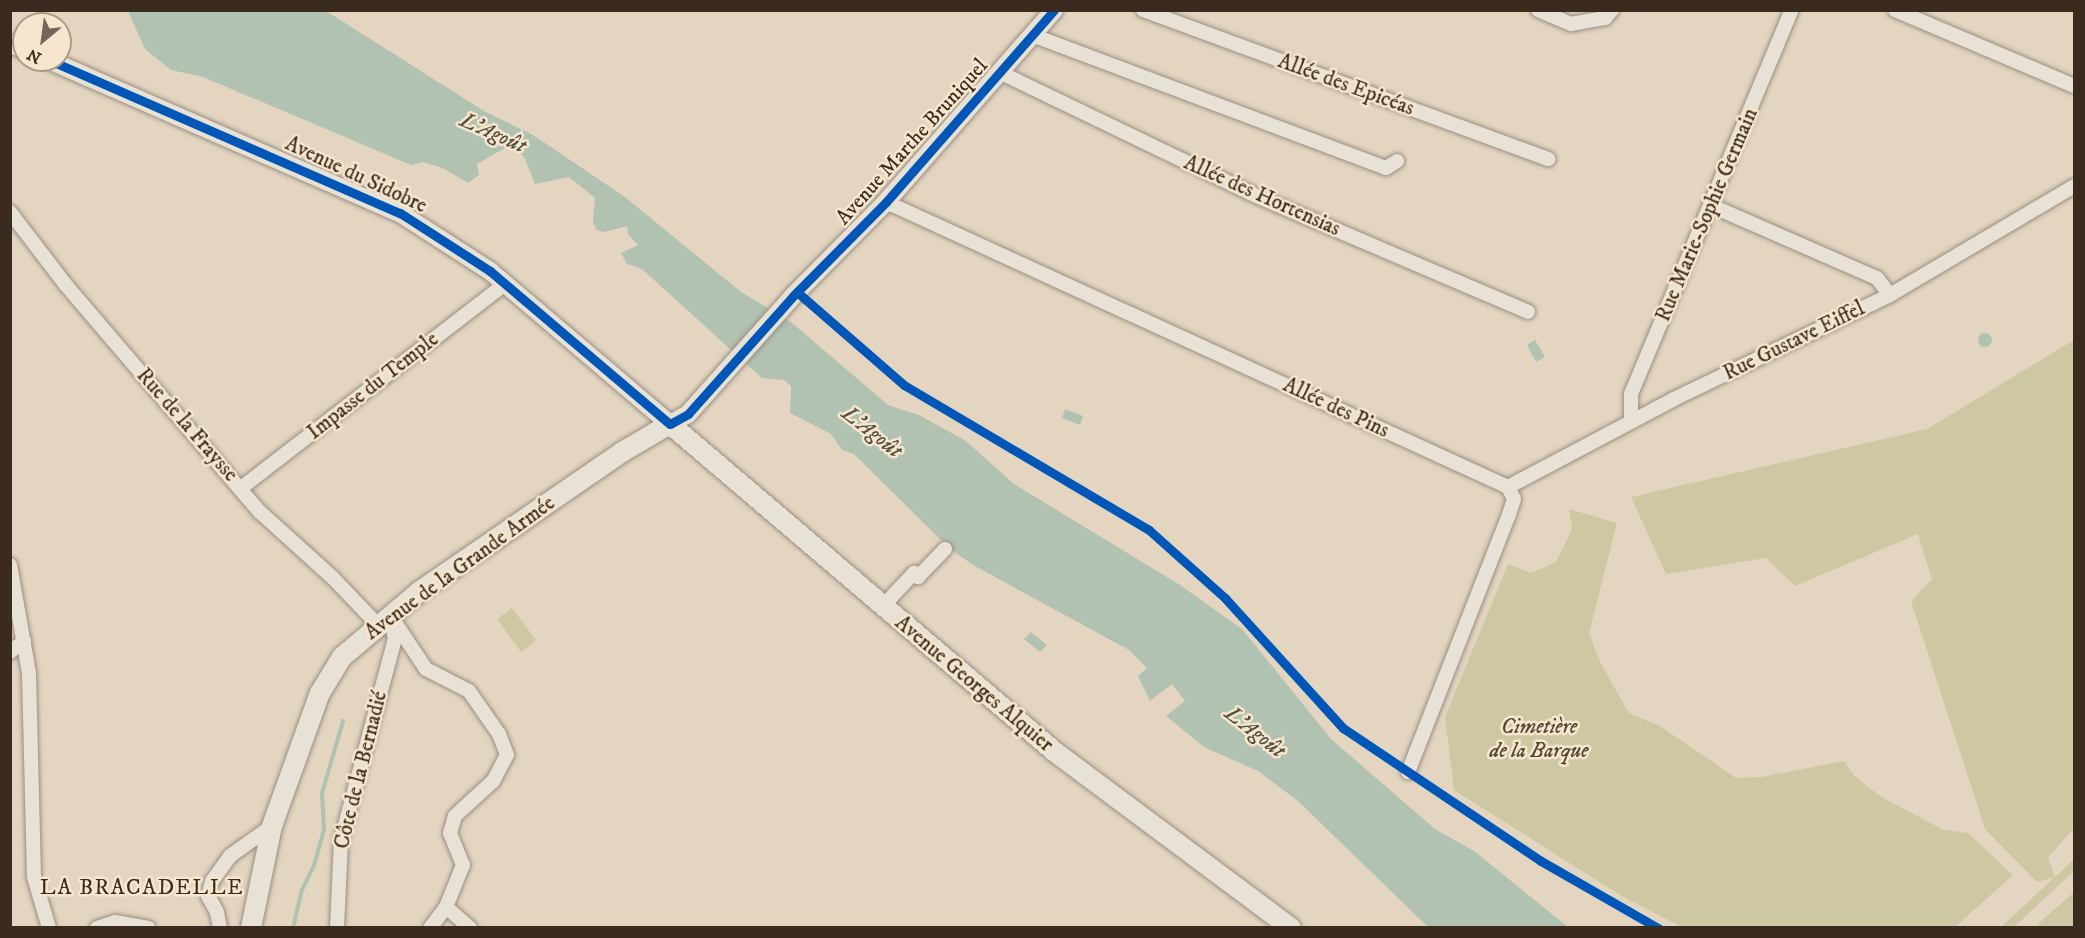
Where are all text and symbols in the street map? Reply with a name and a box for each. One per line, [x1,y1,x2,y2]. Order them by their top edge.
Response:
north arrow [12,12,72,72]
text: N [24,44,45,68]
street label: Allée des Epicéas [1275,49,1417,121]
street label: Avenue Marthe Bruniquel [831,54,993,230]
street label: Rue Marie-Sophie Germain [1651,104,1763,326]
water label: L'Agoût [456,107,530,159]
street label: Avenue du Sidobre [281,131,431,219]
street label: Allée des Hortensias [1180,150,1344,242]
street label: Rue Gustave Eiffel [1719,296,1869,386]
street label: Impasse du Temple [302,327,444,445]
street label: Rue de la Fraysse [131,363,243,487]
street label: Allée des Pins [1279,372,1393,444]
water label: L'Agoût [837,400,907,464]
street label: Avenue de la Grande Armée [360,491,560,645]
street label: Avenue Georges Alquier [890,610,1058,758]
street label: Côte de la Bernadié [329,688,393,852]
water label: L'Agoût [1220,700,1290,764]
park label: Cimetière de la Barque [1490,714,1588,764]
district label: LA BRACADELLE [40,875,244,901]

